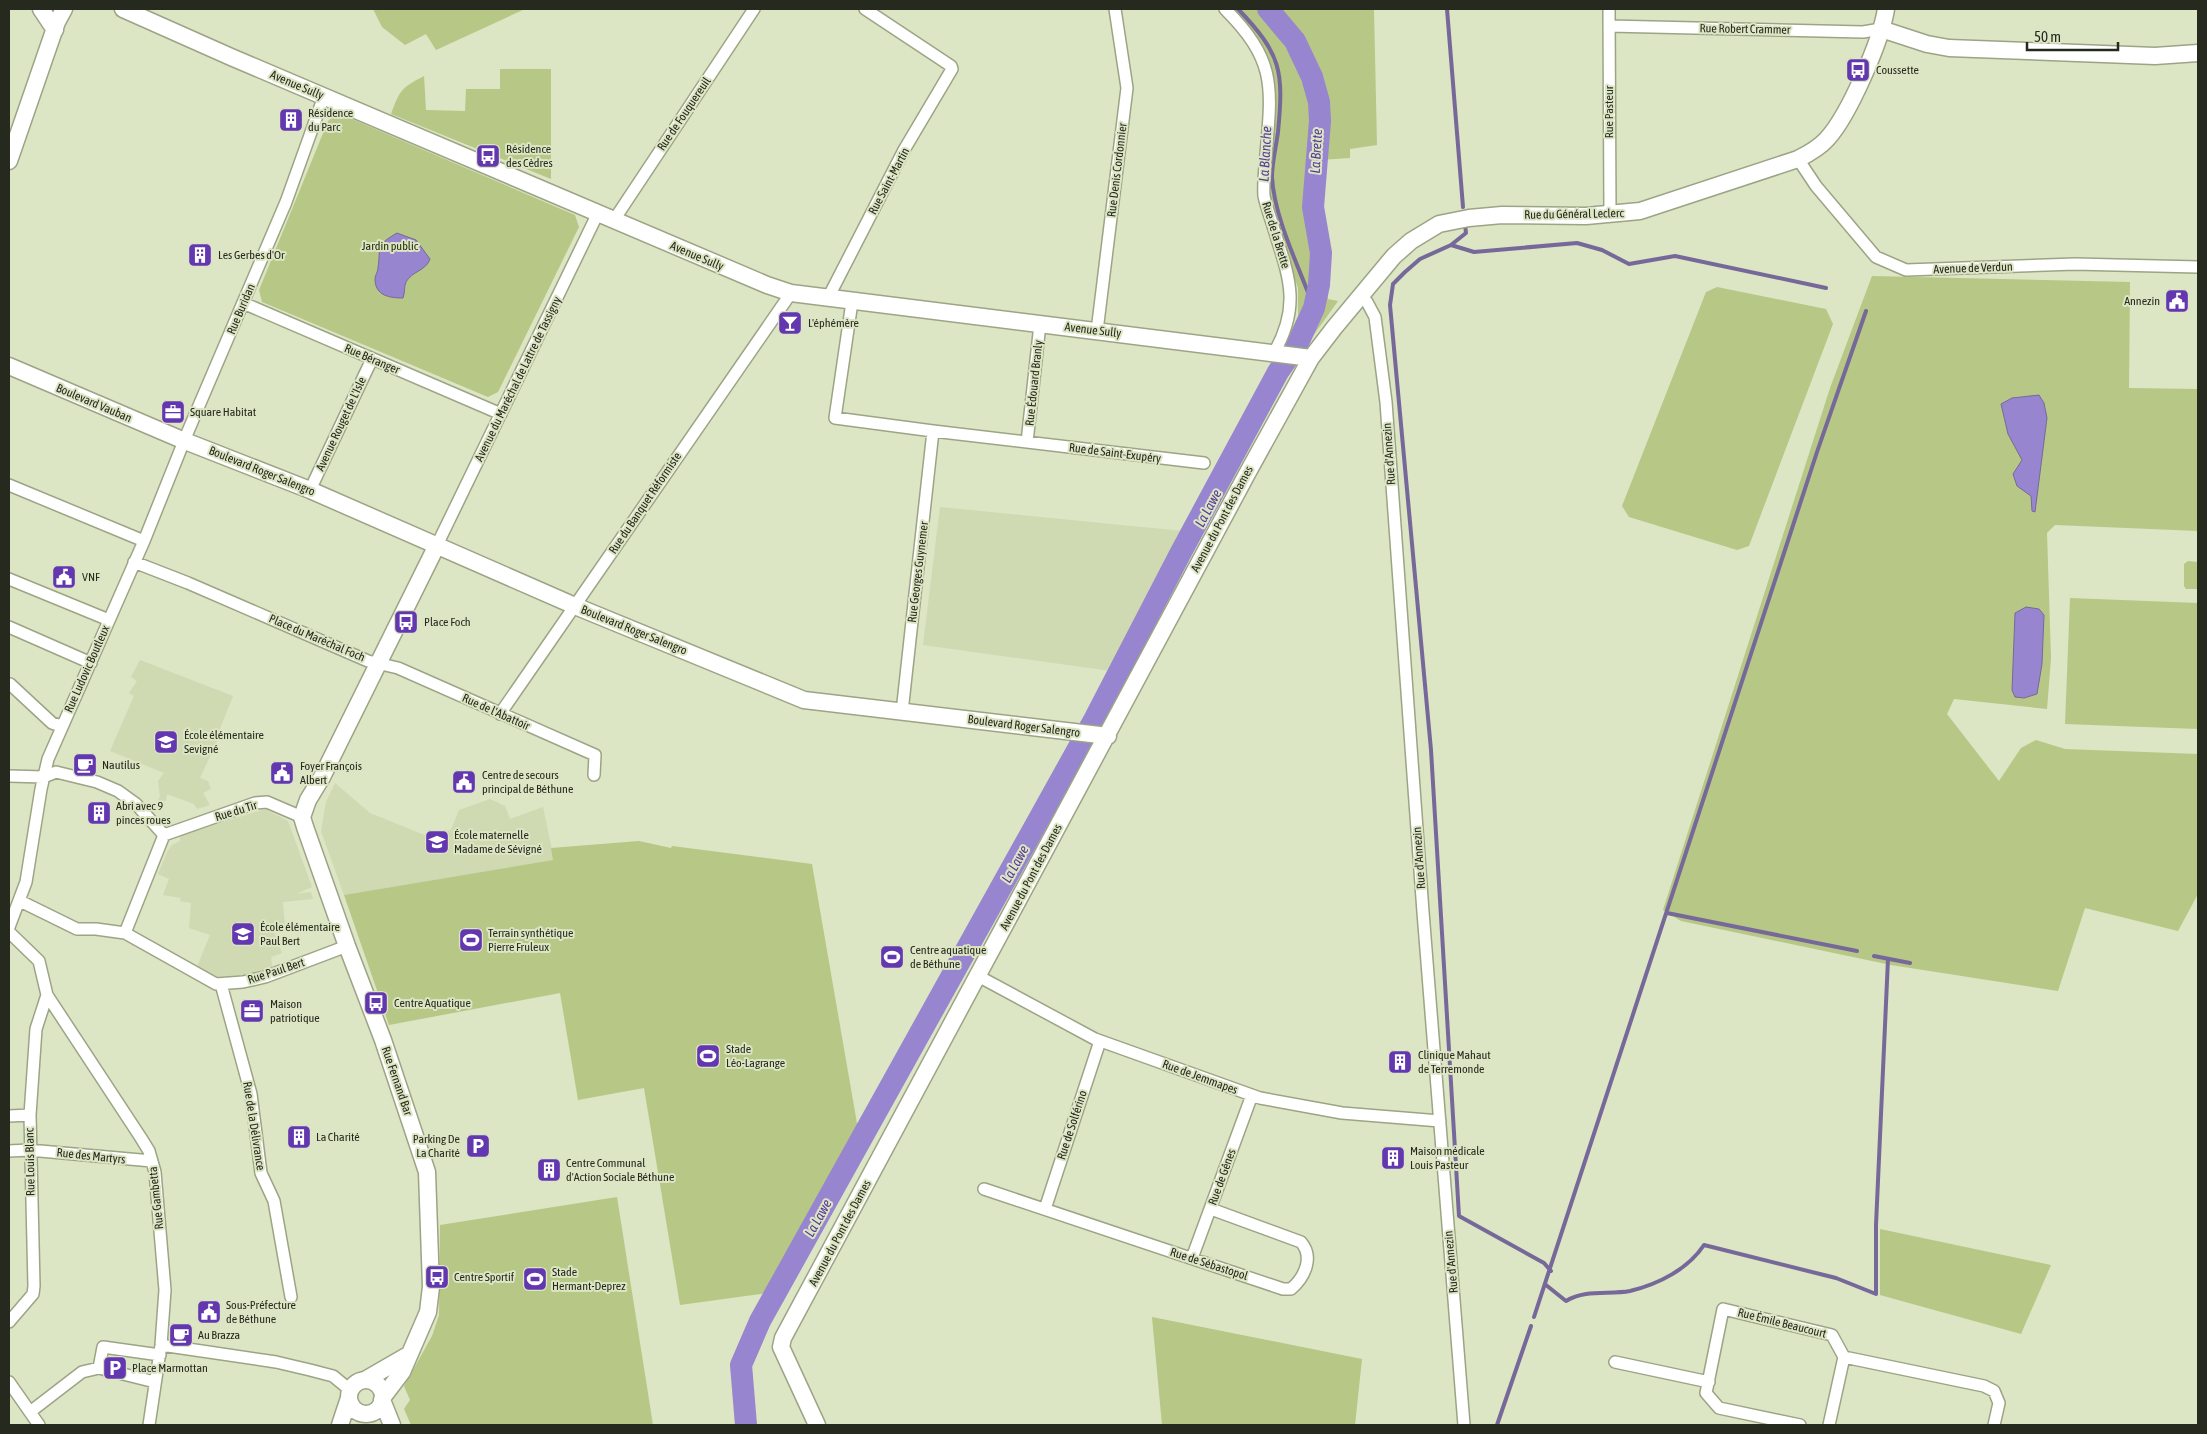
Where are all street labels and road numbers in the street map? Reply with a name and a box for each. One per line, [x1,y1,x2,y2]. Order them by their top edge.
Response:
street label: Rue Robert Crammer [1700,21,1791,37]
street label: Avenue Sully [268,67,326,103]
street label: Rue de Fouquereuil [654,74,714,153]
street label: Rue Pasteur [1602,85,1616,138]
street label: Rue Denis Cordonnier [1104,122,1130,218]
street label: Rue Saint-Martin [866,145,912,217]
street label: Rue de la Brette [1259,200,1293,270]
street label: Rue du Général Leclerc [1524,206,1625,222]
street label: Avenue Sully [668,238,726,274]
street label: Avenue de Verdun [1933,260,2013,276]
street label: Rue Buridan [224,282,258,336]
street label: Avenue du Maréchal de Lattre de Tassigny [472,294,564,464]
street label: Avenue Sully [1064,320,1122,340]
street label: Rue Édouard Branly [1023,339,1045,426]
street label: Rue Béranger [342,341,402,377]
street label: Avenue Rouget de L'Isle [313,375,369,473]
street label: Boulevard Vauban [54,381,134,425]
street label: Rue d'Annezin [1380,422,1398,486]
street label: Rue de Saint-Exupéry [1068,440,1162,466]
street label: Boulevard Roger Salengro [207,443,317,499]
street label: Rue du Banquet Réformiste [606,450,684,556]
street label: Avenue du Pont des Dames [1188,464,1256,574]
street label: Rue Georges Guynemer [905,520,931,623]
street label: Boulevard Roger Salengro [579,602,689,658]
street label: Place du Maréchal Foch [267,611,367,665]
street label: Rue Ludovic Boutleux [61,623,113,715]
street label: Rue de l'Abattoir [460,691,532,733]
street label: Boulevard Roger Salengro [967,712,1081,740]
street label: Rue du Tir [213,798,259,824]
street label: Avenue du Pont des Dames [997,822,1065,932]
street label: Rue d'Annezin [1410,826,1428,890]
street label: Rue Paul Bert [246,955,307,987]
street label: Rue Fernand Bar [379,1045,415,1118]
street label: Rue de Jemmapes [1160,1057,1240,1097]
street label: Rue de la Délivrance [240,1081,268,1171]
street label: Rue de Solférino [1054,1088,1090,1161]
street label: Rue Louis Blanc [22,1127,38,1196]
street label: Rue des Martyrs [56,1145,126,1167]
street label: Rue de Gênes [1205,1147,1239,1207]
street label: Rue Gambetta [146,1166,166,1230]
street label: Avenue du Pont des Dames [806,1178,874,1288]
street label: Rue d'Annezin [1441,1230,1461,1294]
street label: Rue de Sébastopol [1168,1245,1251,1283]
street label: Rue Émile Beaucourt [1736,1305,1828,1341]

